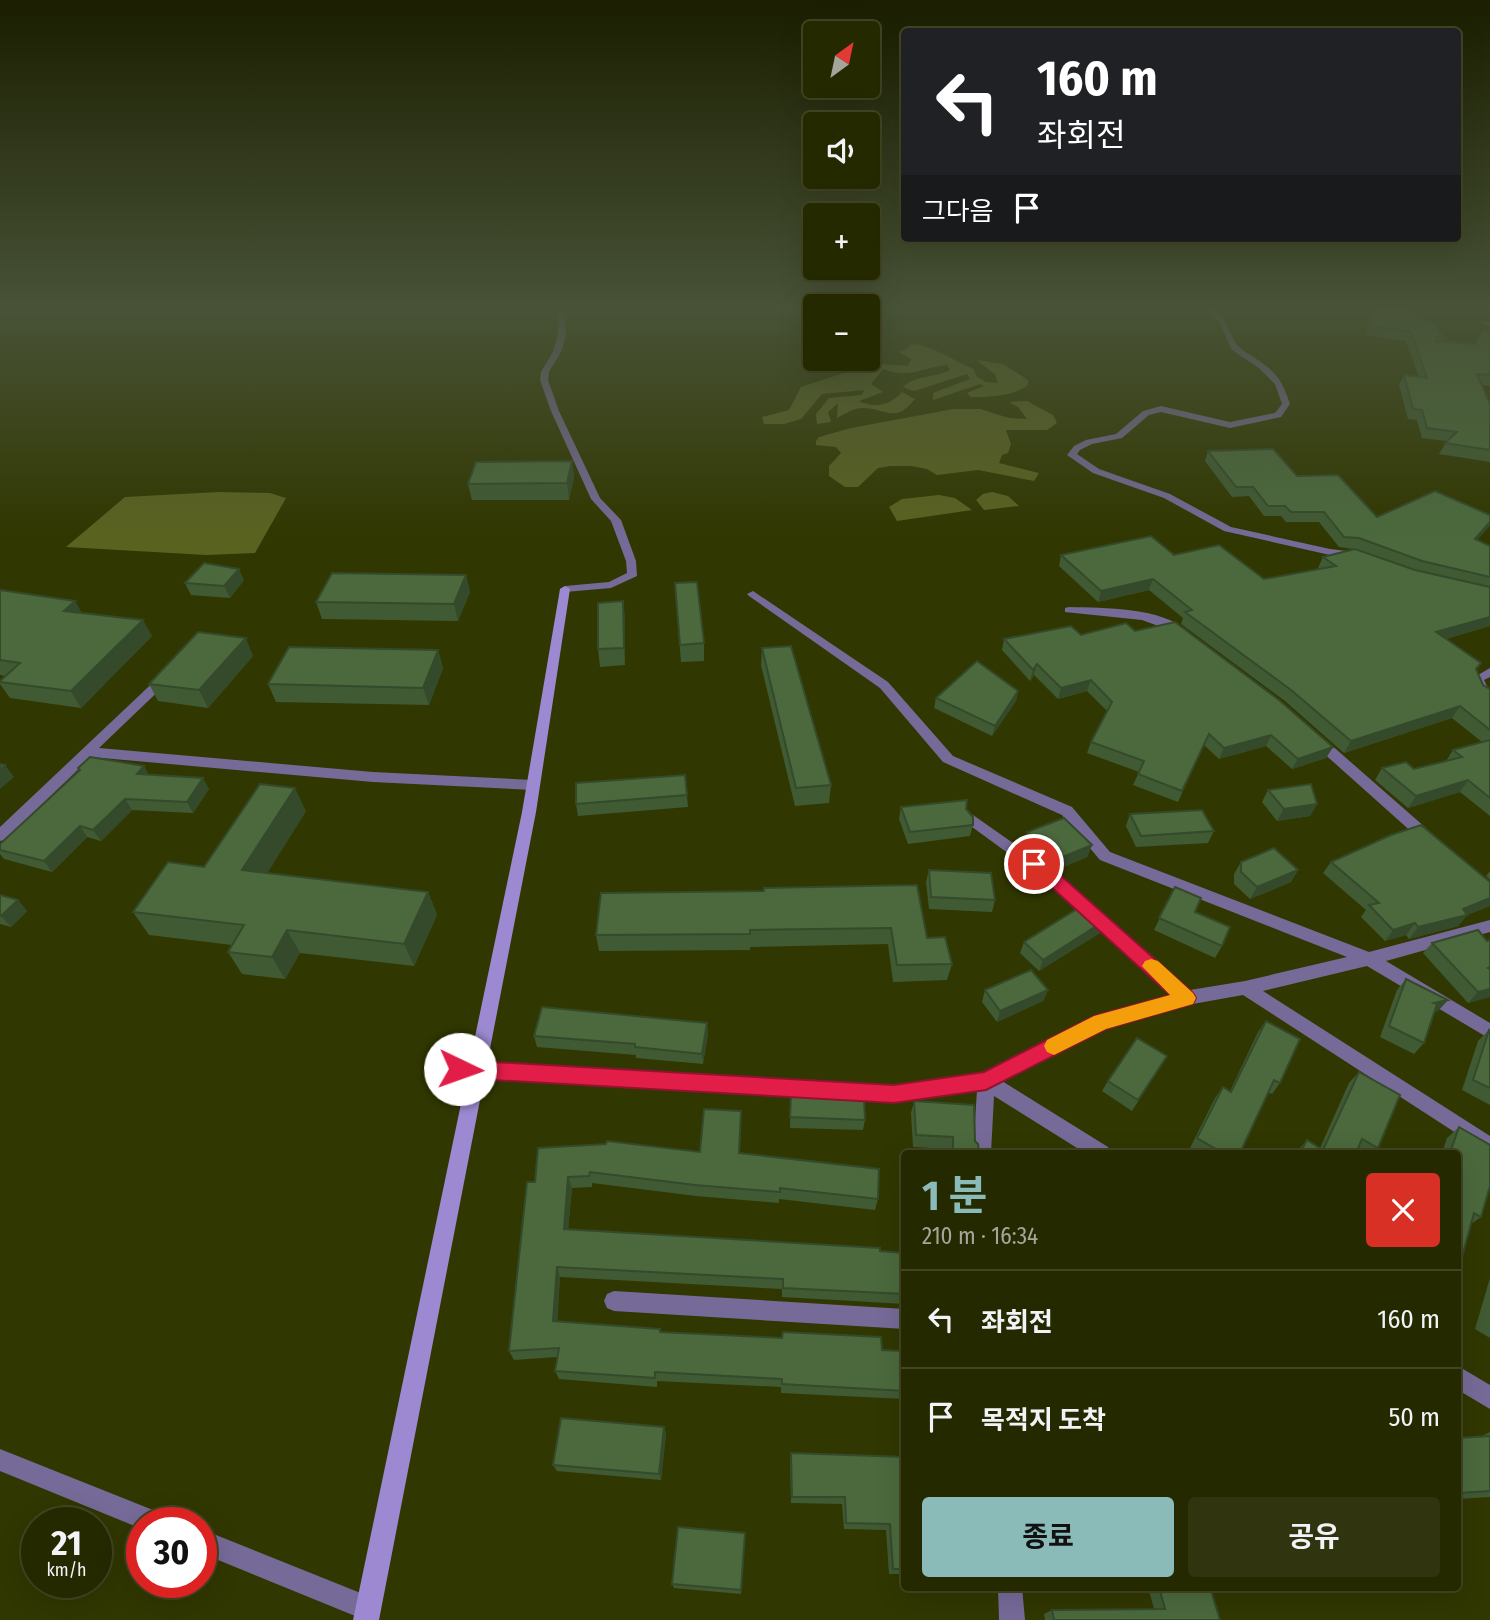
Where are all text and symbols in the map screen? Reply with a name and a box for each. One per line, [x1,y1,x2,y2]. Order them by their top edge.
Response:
north arrow [803,21,880,98]
map controls [803,21,880,371]
text: 160 m [1037,49,1158,108]
icon: left [922,56,1013,147]
button: sound [803,112,880,189]
text: 좌회전 [1037,116,1125,154]
icon: arrive [1008,189,1046,227]
text: 그다음 [922,196,994,227]
button: + [803,203,880,280]
button: − [803,294,880,371]
pin [1004,834,1064,894]
icon: arrive [1015,845,1053,883]
position arrow [423,1032,497,1106]
text: 1 분 [922,1171,987,1221]
button: close [1366,1173,1440,1247]
text: 210 m · 16:34 [922,1222,1038,1250]
icon: left [922,1300,960,1338]
text: 160 m [1377,1304,1440,1335]
text: 좌회전 [981,1307,1053,1338]
icon: arrive [922,1398,960,1436]
text: 50 m [1388,1402,1440,1433]
text: 목적지 도착 [981,1405,1106,1436]
button: 종료 [922,1497,1174,1577]
button: 공유 [1188,1497,1440,1577]
speed limit sign: 30 [126,1507,217,1598]
text: 21 [51,1522,82,1564]
text: km/h [46,1559,87,1581]

